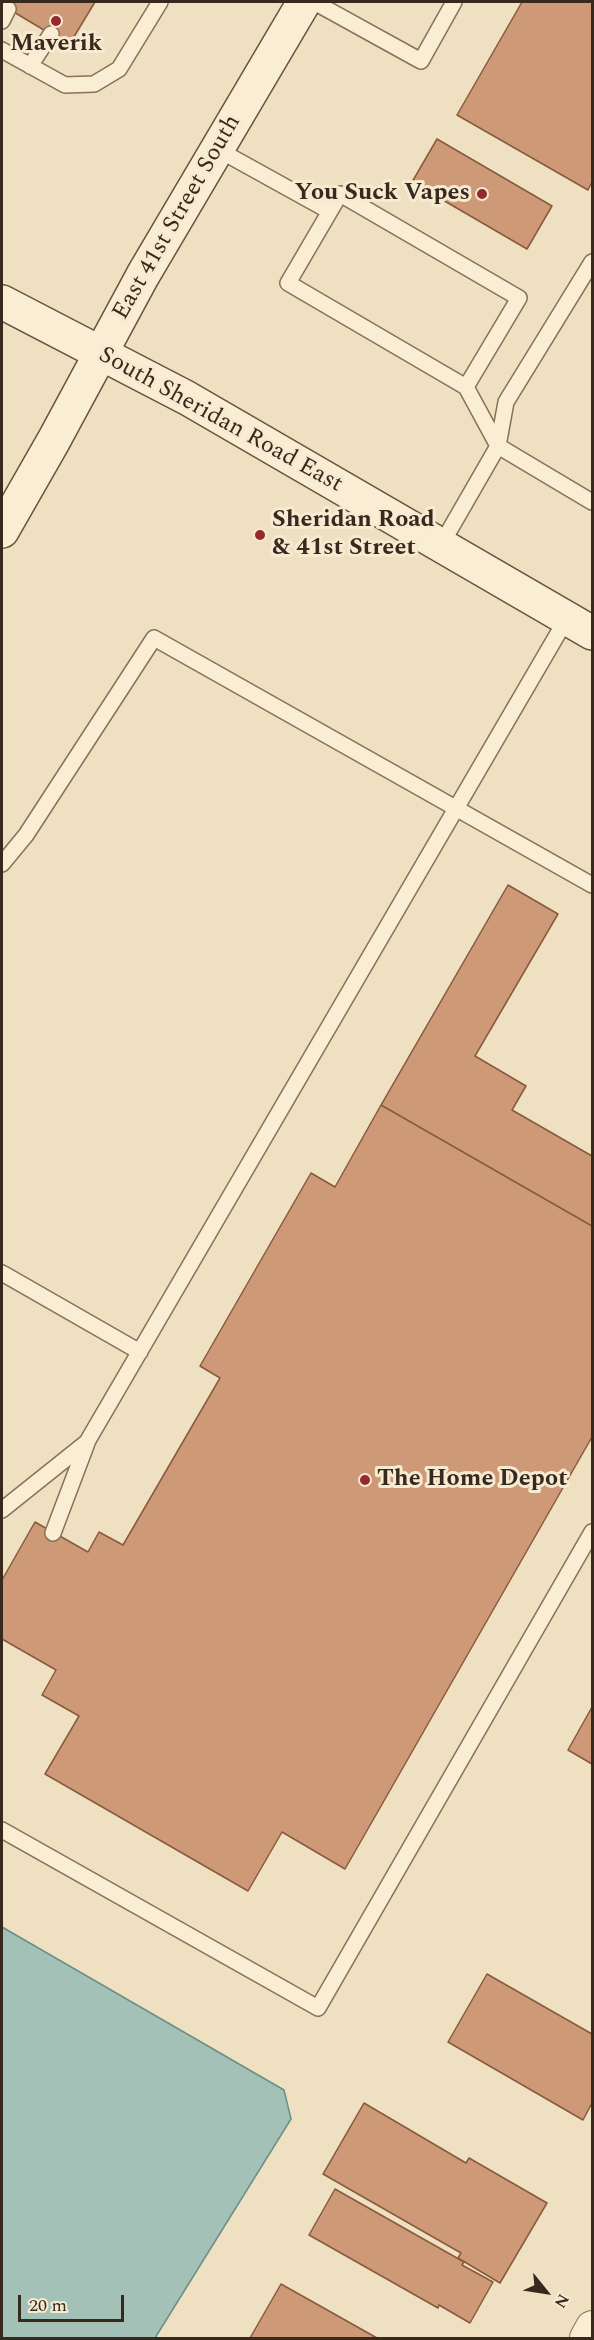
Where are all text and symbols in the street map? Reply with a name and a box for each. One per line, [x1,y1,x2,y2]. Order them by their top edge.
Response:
marker: Maverik [49,14,63,28]
place label: Maverik [10,31,102,59]
street label: East 41st Street South [108,110,248,326]
place label: You Suck Vapes [294,180,470,208]
marker: You Suck Vapes [475,187,489,201]
street label: South Sheridan Road East [93,342,347,500]
place label: Sheridan Road & 41st Street [272,507,435,563]
marker: Sheridan Road & 41st Street [253,528,267,542]
place label: The Home Depot [377,1466,567,1494]
marker: The Home Depot [358,1473,372,1487]
north arrow [516,2262,576,2322]
scale bar [21,2283,128,2321]
text: N [548,2289,575,2313]
text: 20 m [29,2292,67,2319]

